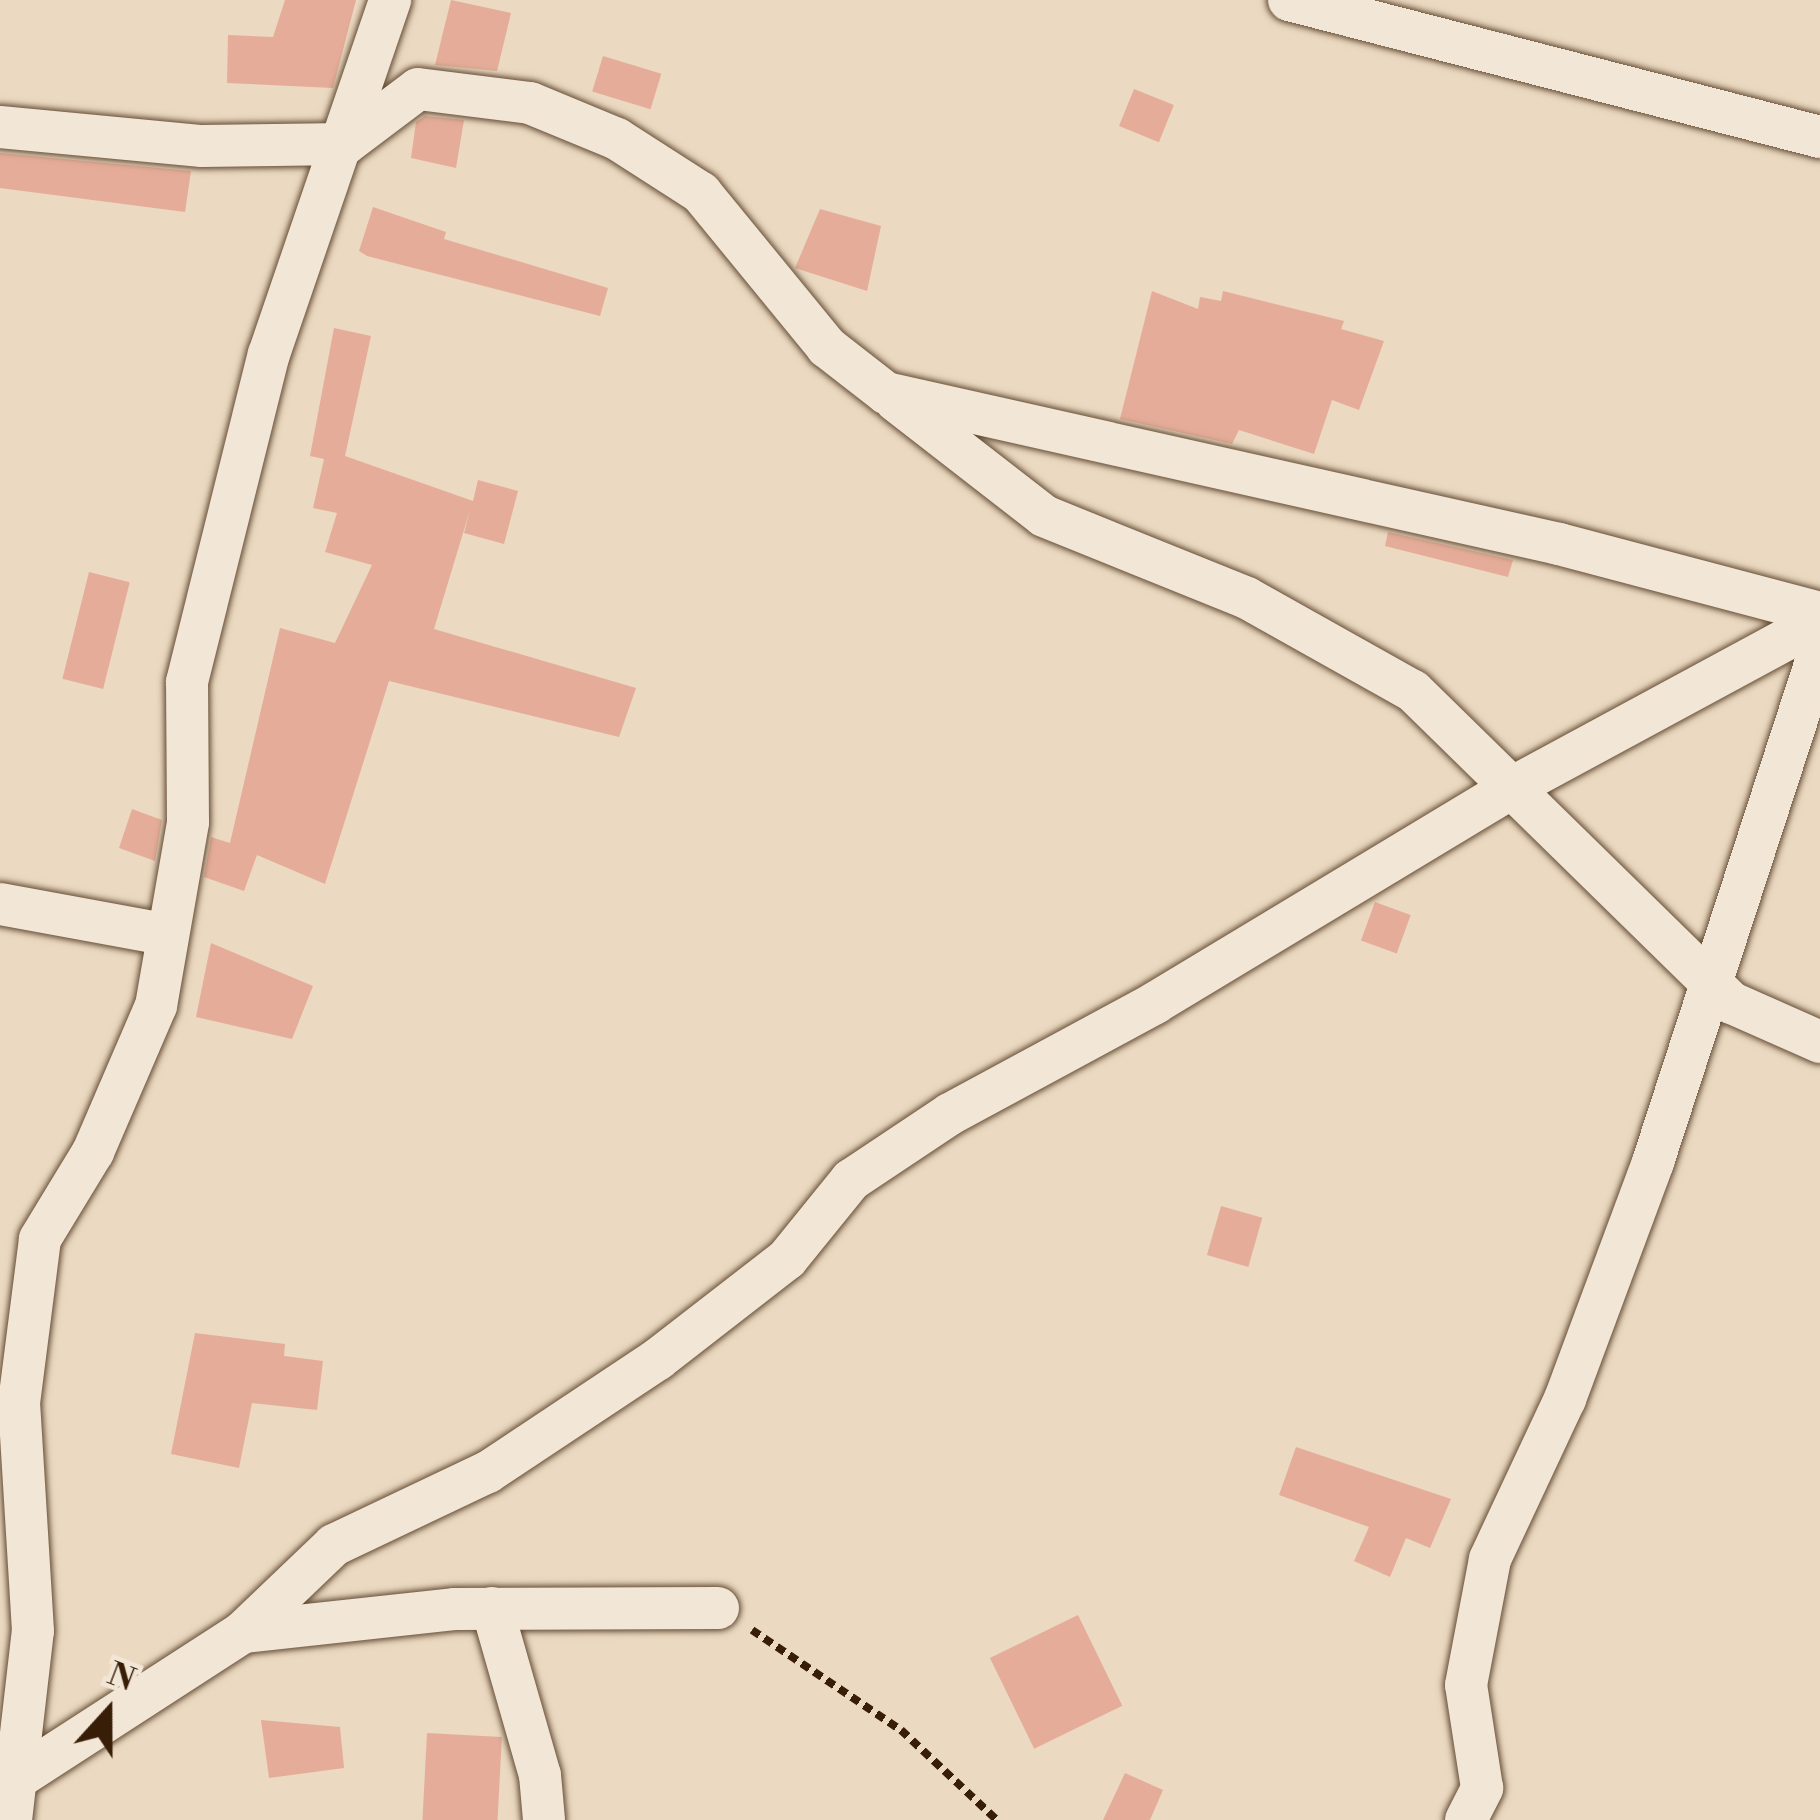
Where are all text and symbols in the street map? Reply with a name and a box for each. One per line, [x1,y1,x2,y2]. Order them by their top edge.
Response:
north arrow [48,1652,168,1772]
text: N [102,1654,141,1702]

